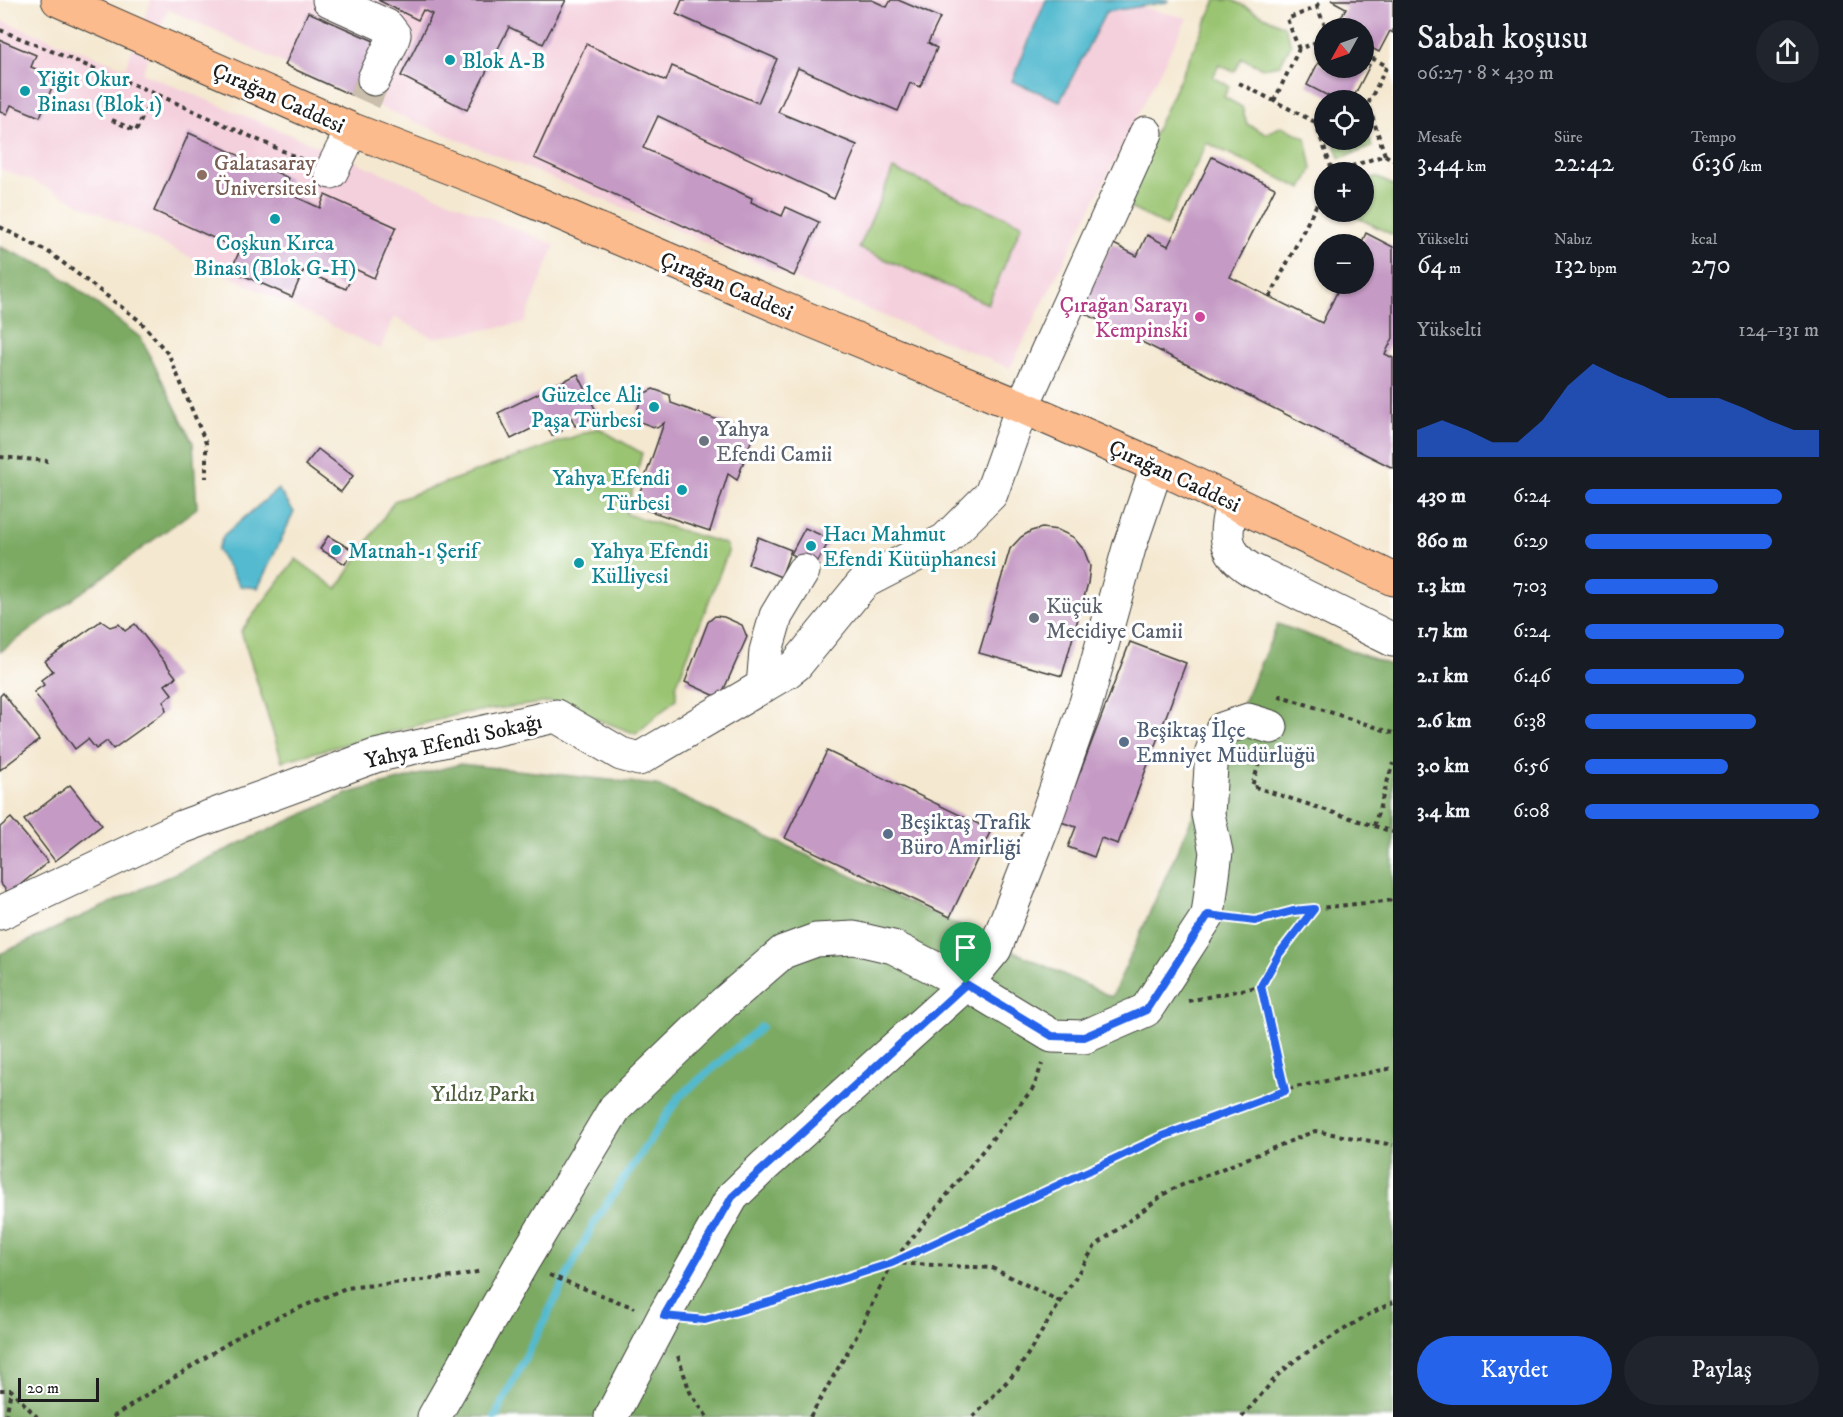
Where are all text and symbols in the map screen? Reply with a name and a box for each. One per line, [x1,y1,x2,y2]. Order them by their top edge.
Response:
north arrow [1314,18,1374,78]
map controls [1314,18,1374,294]
text: Sabah koşusu [1417,18,1588,59]
button: share [1756,20,1819,83]
place label: Blok A-B [462,48,545,75]
marker: Blok A-B [443,53,457,67]
street label: Çırağan Caddesi [208,57,349,140]
text: 06:27 · 8 × 430 m [1417,61,1554,86]
place label: Yiğit Okur Binası (Blok ı) [37,66,162,118]
marker: Yiğit Okur Binası (Blok ı) [18,84,32,98]
button: locate [1314,90,1374,150]
text: Mesafe [1417,127,1462,147]
text: Süre [1554,127,1583,147]
text: Tempo [1691,127,1736,147]
text: 3.44 [1417,147,1463,180]
text: 22:42 [1554,147,1614,180]
text: 6:36 [1691,147,1735,180]
place label: Galatasaray Üniversitesi [214,150,317,202]
text: km [1463,156,1486,176]
text: /km [1735,156,1762,176]
button: + [1314,162,1374,222]
marker: Galatasaray Üniversitesi [195,168,209,182]
marker: Coşkun Kırca Binası (Blok G-H) [268,212,282,226]
text: Yükselti [1417,229,1469,249]
text: Nabız [1554,229,1592,249]
text: kcal [1691,229,1717,249]
place label: Coşkun Kırca Binası (Blok G-H) [194,230,356,282]
button: − [1314,234,1374,294]
street label: Çırağan Caddesi [656,246,797,327]
text: 64 [1417,249,1446,282]
text: 132 [1554,249,1586,282]
text: 270 [1691,249,1731,282]
text: m [1446,258,1461,278]
text: bpm [1586,258,1617,278]
place label: Çırağan Sarayı Kempinski [1059,292,1188,344]
marker: Çırağan Sarayı Kempinski [1193,310,1207,324]
text: Yükselti [1417,318,1482,343]
text: 124–131 m [1738,318,1819,343]
place label: Güzelce Ali Paşa Türbesi [531,382,642,434]
marker: Güzelce Ali Paşa Türbesi [647,400,661,414]
place label: Yahya Efendi Camii [716,416,832,468]
marker: Yahya Efendi Camii [697,434,711,448]
street label: Çırağan Caddesi [1104,434,1244,519]
place label: Yahya Efendi Türbesi [553,465,670,517]
marker: Yahya Efendi Türbesi [675,483,689,497]
text: 430 m [1417,484,1466,509]
text: 6:24 [1513,484,1550,509]
place label: Hacı Mahmut Efendi Kütüphanesi [823,521,996,573]
text: 860 m [1417,529,1468,554]
text: 6:29 [1513,529,1548,554]
place label: Matnah-ı Şerif [348,538,482,565]
place label: Yahya Efendi Külliyesi [591,538,708,590]
marker: Hacı Mahmut Efendi Kütüphanesi [804,539,818,553]
marker: Matnah-ı Şerif [329,543,343,557]
marker: Yahya Efendi Külliyesi [572,556,586,570]
text: 1.3 km [1417,574,1466,599]
text: 7:03 [1513,574,1547,599]
place label: Küçük Mecidiye Camii [1046,593,1183,645]
marker: Küçük Mecidiye Camii [1027,611,1041,625]
text: 1.7 km [1417,619,1468,644]
text: 6:24 [1513,619,1550,644]
text: 2.1 km [1417,664,1468,689]
text: 6:46 [1513,664,1551,689]
street label: Yahya Efendi Sokağı [362,708,545,775]
text: 2.6 km [1417,709,1472,734]
text: 6:38 [1513,709,1546,734]
place label: Beşiktaş İlçe Emniyet Müdürlüğü [1136,717,1315,769]
marker: Beşiktaş İlçe Emniyet Müdürlüğü [1117,735,1131,749]
text: 3.0 km [1417,754,1469,779]
text: 6:56 [1513,754,1549,779]
text: 3.4 km [1417,799,1470,824]
text: 6:08 [1513,799,1549,824]
place label: Beşiktaş Trafik Büro Amirliği [900,809,1031,861]
marker: Beşiktaş Trafik Büro Amirliği [881,827,895,841]
pin [940,922,991,984]
icon: arrive [949,931,982,964]
park label: Yıldız Parkı [431,1081,535,1108]
button: Kaydet [1417,1336,1612,1405]
button: Paylaş [1624,1336,1819,1405]
scale bar [18,1375,99,1402]
text: 20 m [27,1378,59,1398]

